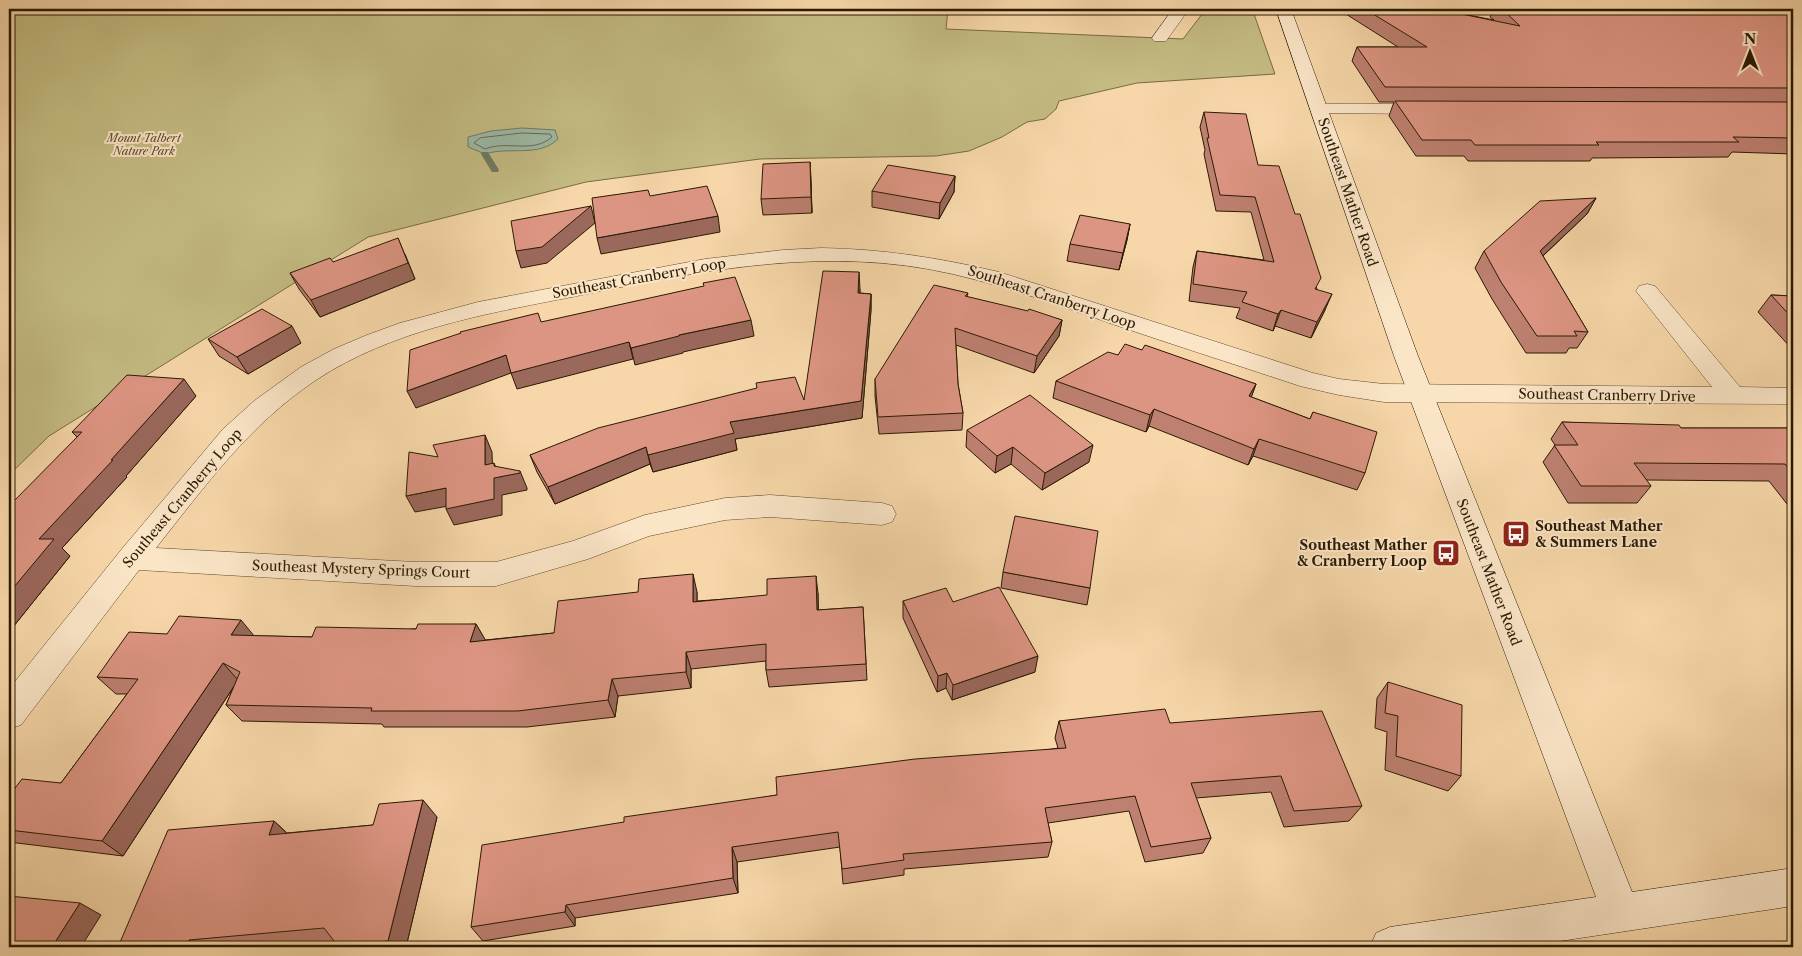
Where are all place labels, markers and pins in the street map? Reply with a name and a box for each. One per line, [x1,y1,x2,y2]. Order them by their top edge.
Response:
place label: Southeast Mather & Summers Lane [1535,517,1663,551]
bus stop icon: Southeast Mather & Summers Lane [1501,519,1531,549]
place label: Southeast Mather & Cranberry Loop [1297,536,1427,570]
bus stop icon: Southeast Mather & Cranberry Loop [1431,538,1461,568]

